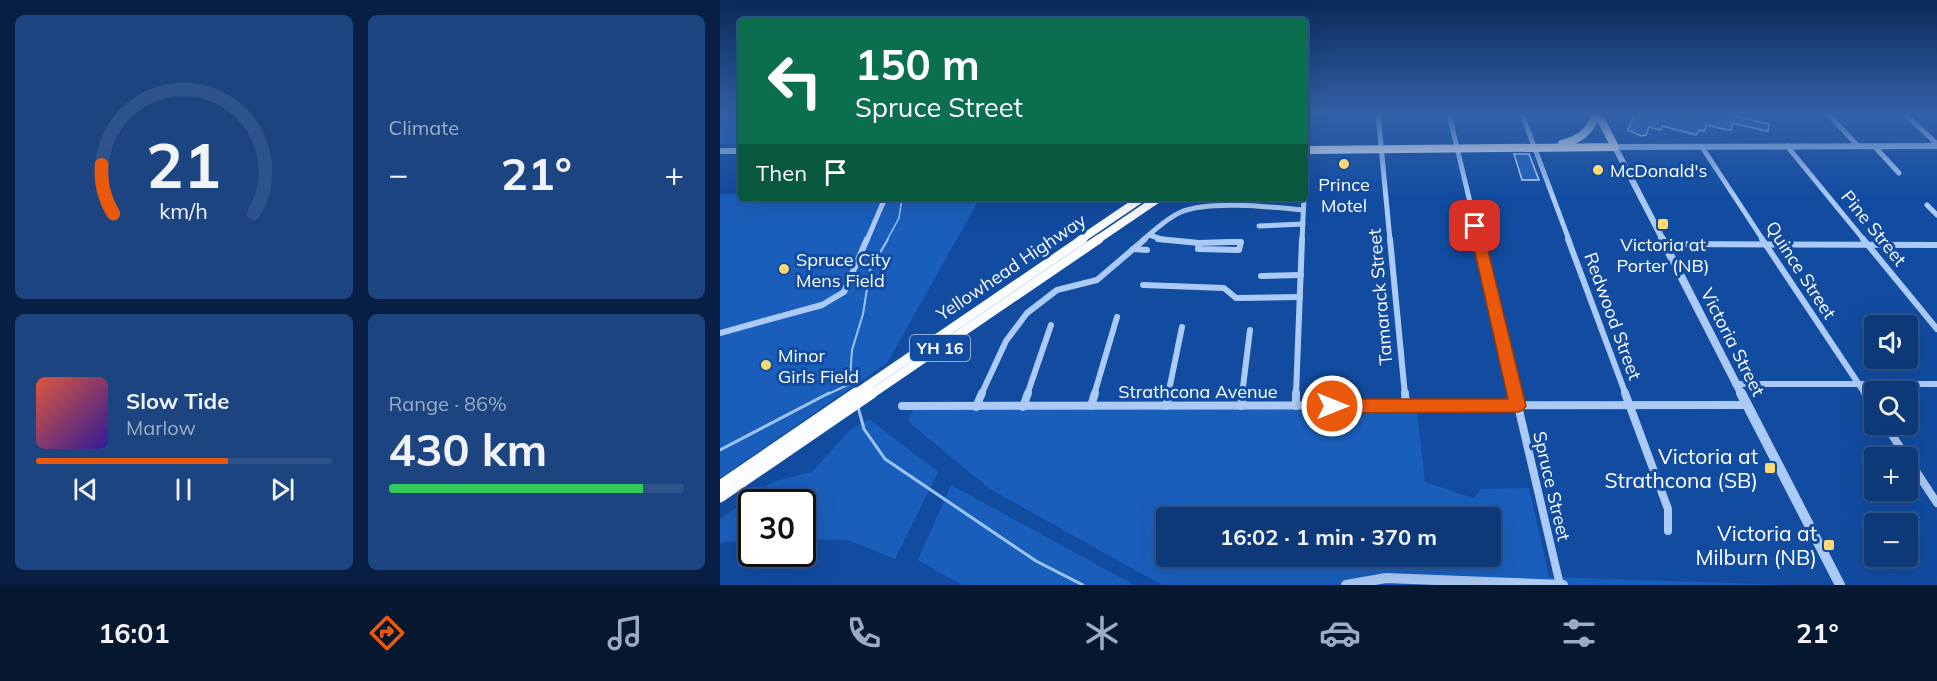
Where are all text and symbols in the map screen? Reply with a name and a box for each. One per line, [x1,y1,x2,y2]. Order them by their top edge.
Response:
text: 150 m [855,38,980,91]
icon: left [756,42,834,120]
text: Spruce Street [855,90,1023,124]
text: Climate [389,115,459,140]
text: 21 [146,125,221,204]
text: 21° [501,145,572,201]
text: − [389,153,408,194]
text: + [664,153,684,194]
icon: arrive [819,156,852,189]
marker: Prince Motel [1337,157,1351,171]
text: Then [756,159,807,187]
place label: McDonald's [1610,159,1707,182]
marker: McDonald's [1591,163,1605,177]
place label: Prince Motel [1318,173,1370,217]
street label: Pine Street [1836,185,1912,271]
text: km/h [159,197,208,224]
pin [1449,200,1500,251]
street label: Yellowhead Highway [931,208,1091,326]
icon: arrive [1458,209,1491,242]
marker: Victoria at Porter (NB) [1656,217,1670,231]
street label: Quince Street [1761,217,1841,323]
street label: Tamarack Street [1363,228,1397,366]
place label: Victoria at Porter (NB) [1617,233,1709,277]
place label: Spruce City Mens Field [796,248,891,292]
street label: Redwood Street [1579,249,1647,383]
marker: Spruce City Mens Field [777,262,791,276]
street label: Victoria Street [1696,284,1770,400]
map controls [1864,315,1918,567]
button: sound [1864,315,1918,369]
road number: YH 16 [910,335,970,361]
place label: Minor Girls Field [778,344,859,388]
marker: Minor Girls Field [759,358,773,372]
position arrow [1300,374,1364,438]
street label: Strathcona Avenue [1118,380,1278,403]
button: search [1864,381,1918,435]
text: Slow Tide [126,387,229,415]
text: Range · 86% [389,391,507,416]
text: Marlow [126,415,196,440]
text: 430 km [389,421,547,477]
street label: Spruce Street [1528,429,1576,543]
place label: Victoria at Strathcona (SB) [1605,443,1758,493]
button: + [1864,447,1918,501]
marker: Victoria at Strathcona (SB) [1763,461,1777,475]
icon: previous [69,473,102,506]
icon: pause [167,473,200,506]
icon: next [266,473,299,506]
speed limit sign: 30 [738,489,816,567]
button: − [1864,513,1918,567]
place label: Victoria at Milburn (NB) [1696,520,1817,570]
text: 16:02 · 1 min · 370 m [1220,523,1437,551]
marker: Victoria at Milburn (NB) [1822,538,1836,552]
icon: directions [366,612,408,654]
icon: music [604,612,646,654]
icon: phone [843,612,885,654]
icon: climate [1081,612,1123,654]
icon: car [1319,612,1361,654]
icon: filters [1558,612,1600,654]
text: 16:01 [98,616,170,650]
text: 21° [1796,616,1839,650]

